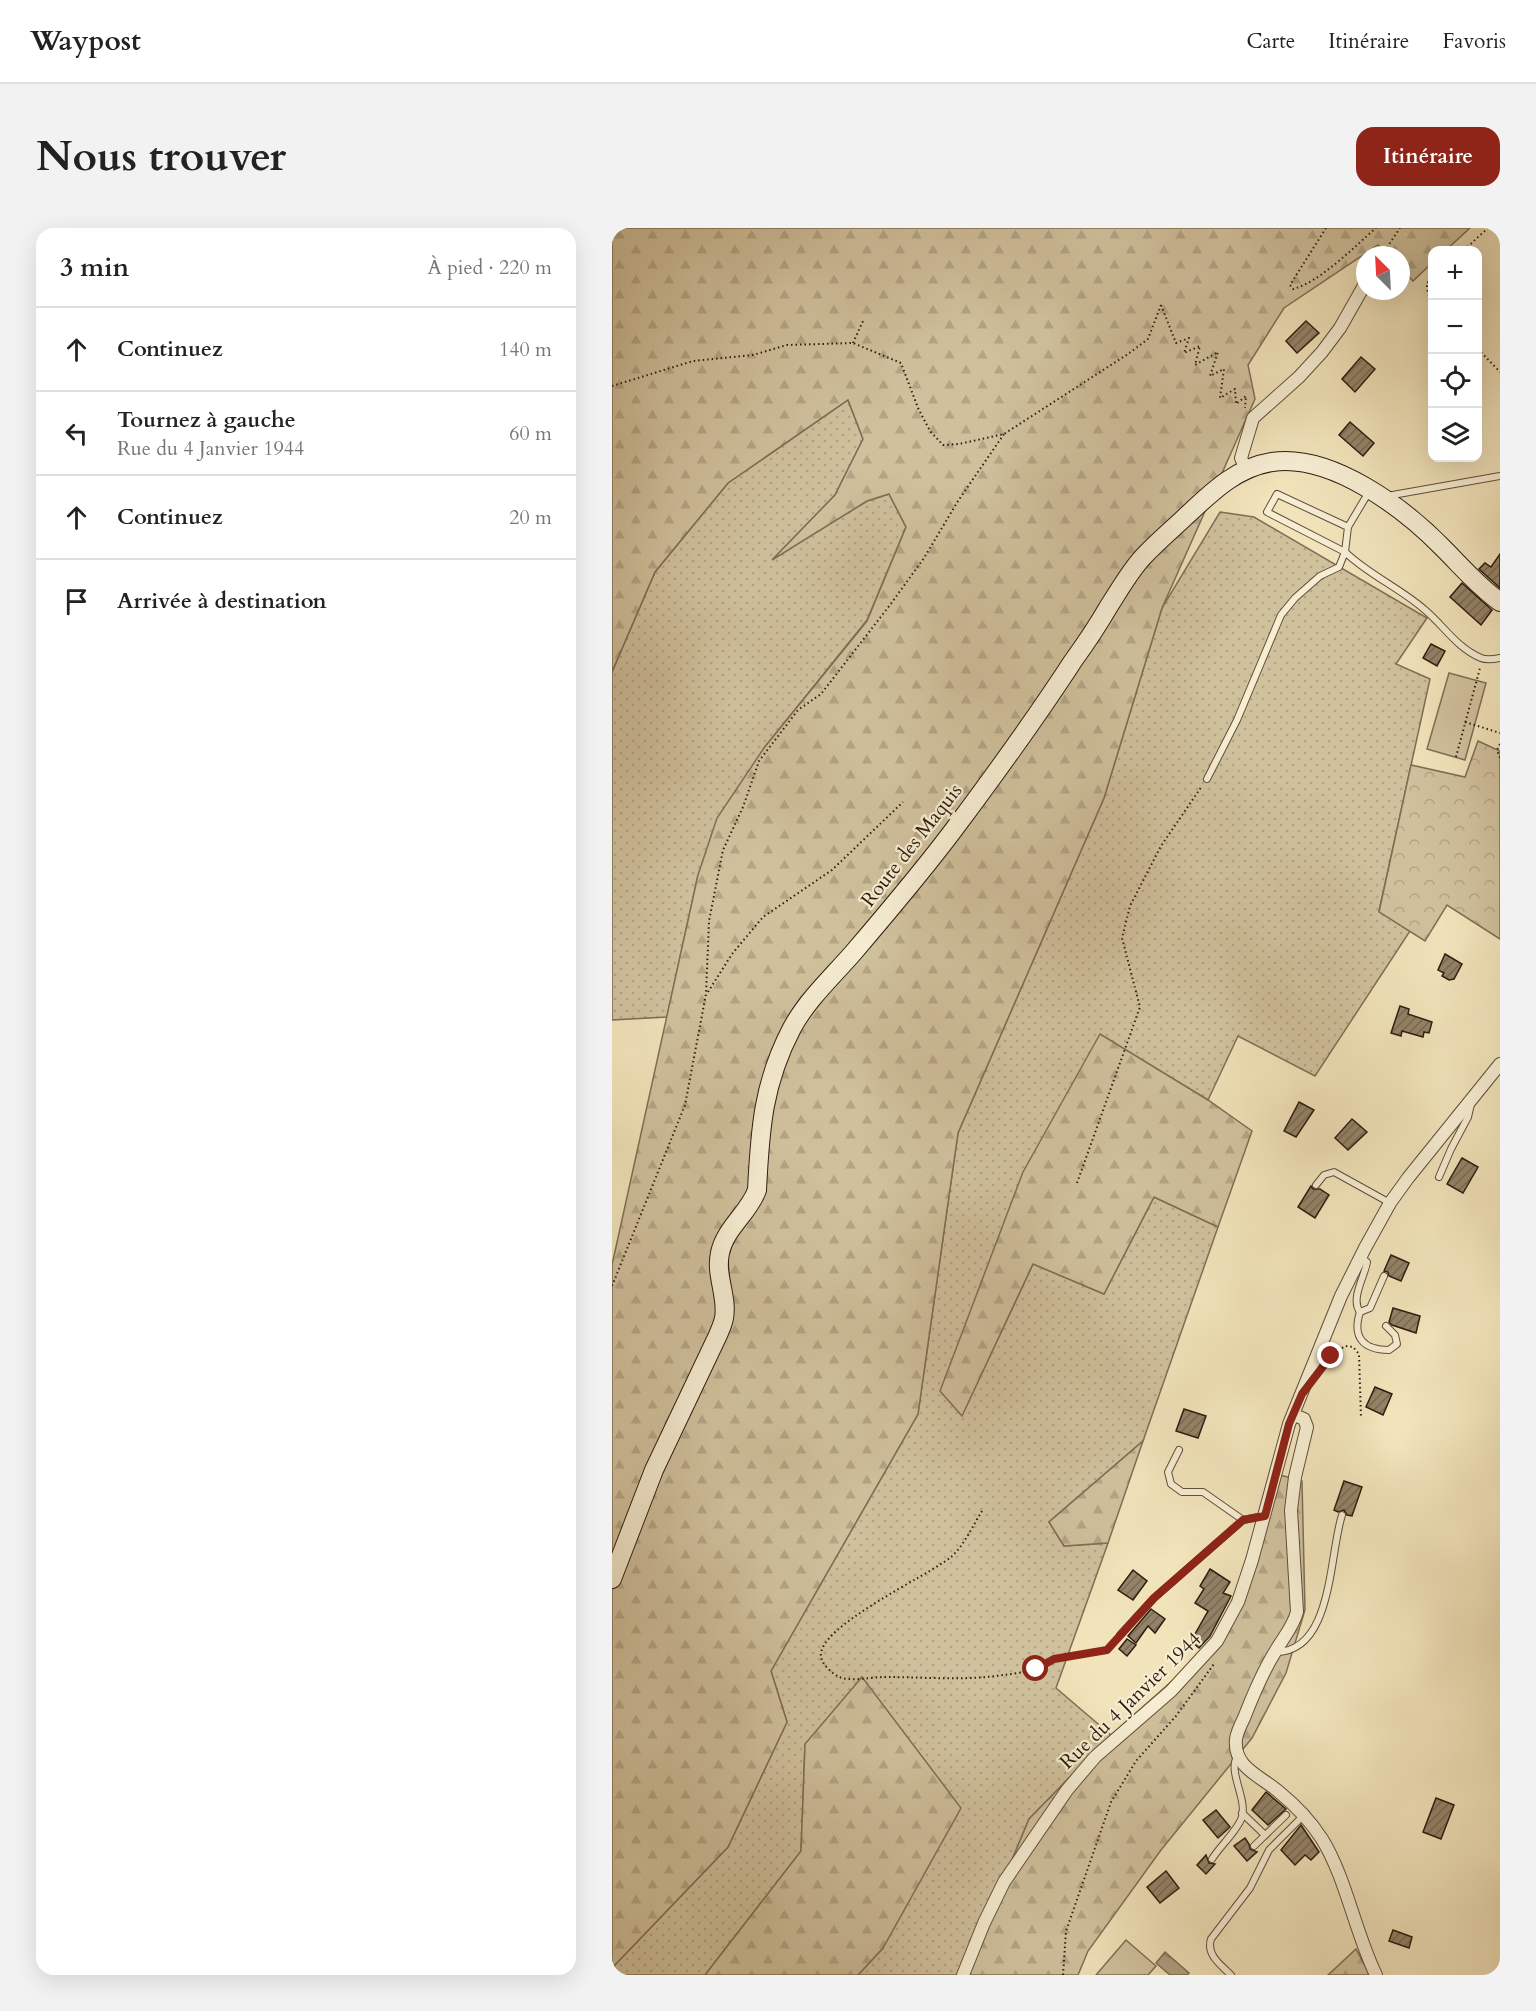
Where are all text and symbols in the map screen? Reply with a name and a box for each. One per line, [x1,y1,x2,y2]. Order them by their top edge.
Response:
text: Waypost [30,22,141,60]
text: Carte [1246,27,1295,56]
text: Itinéraire [1328,27,1409,56]
text: Favoris [1442,27,1506,56]
button: Itinéraire [1356,127,1500,186]
text: Nous trouver [36,128,286,185]
north arrow [1356,246,1410,300]
map controls [1428,246,1482,462]
button: + [1428,246,1482,300]
text: 3 min [60,250,129,285]
text: À pied · 220 m [428,254,552,281]
button: − [1428,300,1482,354]
icon: ahead [60,333,93,366]
text: Continuez [117,334,223,364]
text: 140 m [499,336,552,363]
button: locate [1428,354,1482,408]
text: Tournez à gauche [117,405,296,435]
button: layers [1428,408,1482,462]
icon: left [60,417,93,450]
text: 60 m [509,420,552,447]
text: Rue du 4 Janvier 1944 [117,435,304,462]
icon: ahead [60,501,93,534]
text: Continuez [117,502,223,532]
text: 20 m [509,504,552,531]
icon: arrive [60,585,93,618]
text: Arrivée à destination [117,586,327,616]
street label: Route des Maquis [855,778,968,913]
route end [1317,1342,1343,1368]
street label: Rue du 4 Janvier 1944 [1054,1626,1207,1775]
route start [1022,1655,1048,1681]

